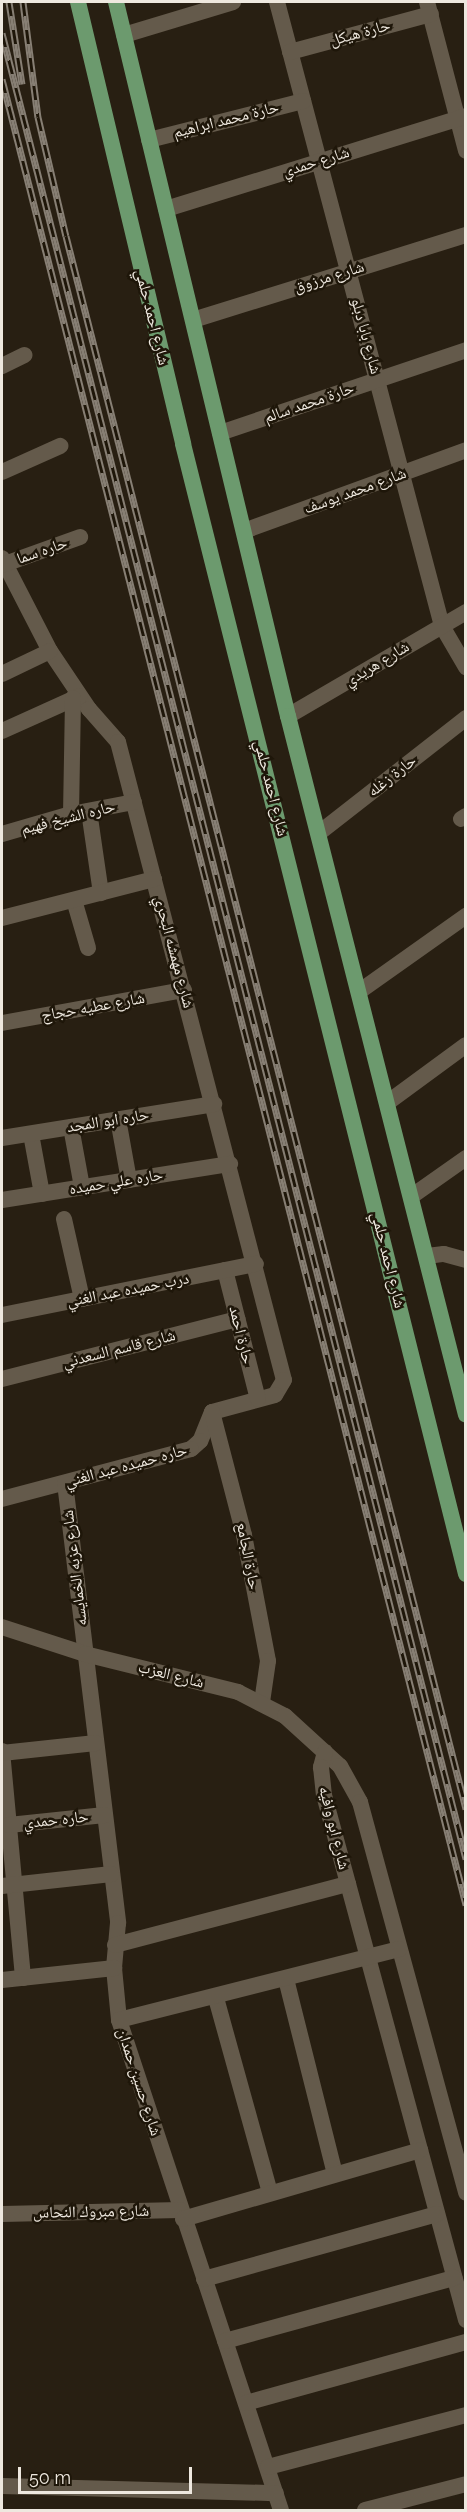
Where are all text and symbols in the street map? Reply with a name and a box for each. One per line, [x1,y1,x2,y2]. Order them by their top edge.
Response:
street label: حارة هيكل [328,16,392,50]
street label: حارة محمد ابراهيم [171,98,281,142]
street label: شارع حمدي [280,143,352,181]
street label: شارع مرزوق [292,257,366,297]
street label: شارع احمد حلمي [131,267,173,367]
street label: شارع بابا دبلو [347,296,385,376]
street label: حارة محمد سالم [262,379,356,427]
street label: شارع محمد يوسف [301,464,409,518]
street label: حاره سما [14,533,70,569]
street label: شارع هريدي [341,637,413,691]
street label: شارع احمد حلمي [250,738,292,838]
street label: حارة زغله [364,751,420,801]
street label: حاره الشيخ فهيم [19,797,117,839]
street label: شارع مهمشه البحري [150,894,198,1010]
street label: شارع عطيه حجاج [40,988,146,1026]
street label: حاره ابو المجد [66,1105,150,1137]
street label: حاره علي حميده [68,1165,164,1199]
street label: شارع احمد حلمي [367,1210,409,1310]
street label: درب حميده عبد الغني [65,1269,191,1311]
street label: حارة احمد [225,1304,257,1366]
street label: شارع قاسم السعدني [61,1326,177,1372]
street label: حاره حميده عبد الغني [63,1440,189,1492]
street label: شارع عزبه الخمايسه [58,1509,92,1627]
street label: حارة الجامع [232,1521,264,1591]
street label: شارع العزب [136,1658,206,1692]
street label: شارع ابو وافيه [314,1784,354,1872]
street label: حاره حمدي [23,1807,89,1833]
street label: شارع حسين حمدان [113,2026,165,2138]
street label: شارع مبروك النحاس [33,2201,149,2223]
scale bar [21,2455,195,2493]
text: 50 m [29,2467,71,2488]

